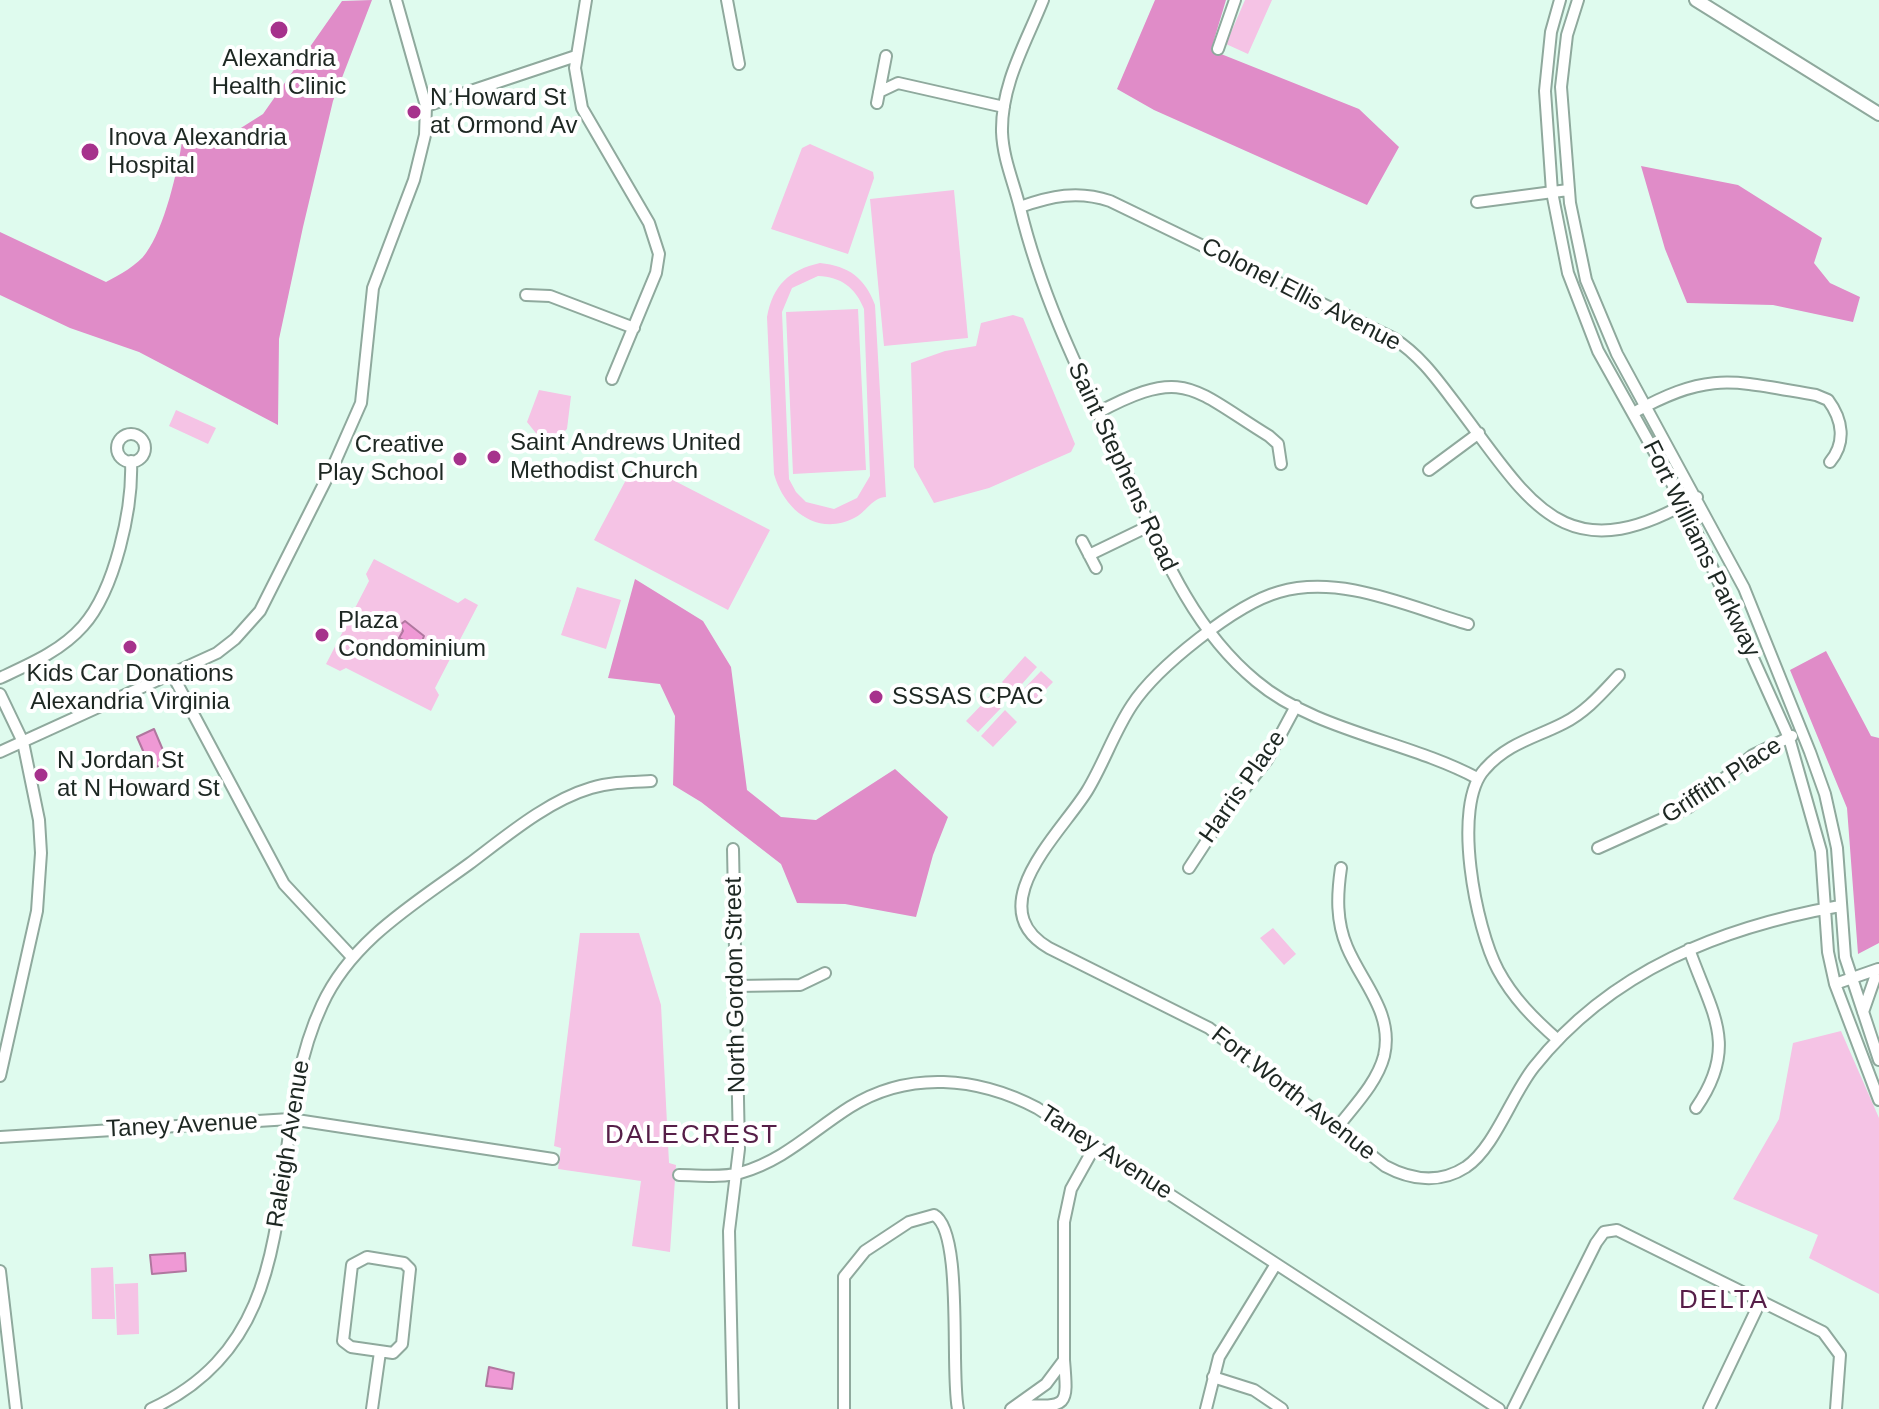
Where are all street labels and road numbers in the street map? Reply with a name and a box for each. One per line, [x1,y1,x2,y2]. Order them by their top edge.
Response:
street label: Colonel Ellis Avenue [1197,232,1405,358]
street label: Saint Stephens Road [1061,358,1183,576]
street label: Fort Williams Parkway [1636,436,1766,662]
street label: Harris Place [1194,725,1292,849]
street label: Griffith Place [1657,732,1787,830]
street label: North Gordon Street [720,877,752,1093]
street label: Fort Worth Avenue [1205,1021,1381,1167]
street label: Raleigh Avenue [262,1058,316,1230]
street label: Taney Avenue [1035,1100,1177,1206]
street label: Taney Avenue [106,1108,258,1144]

